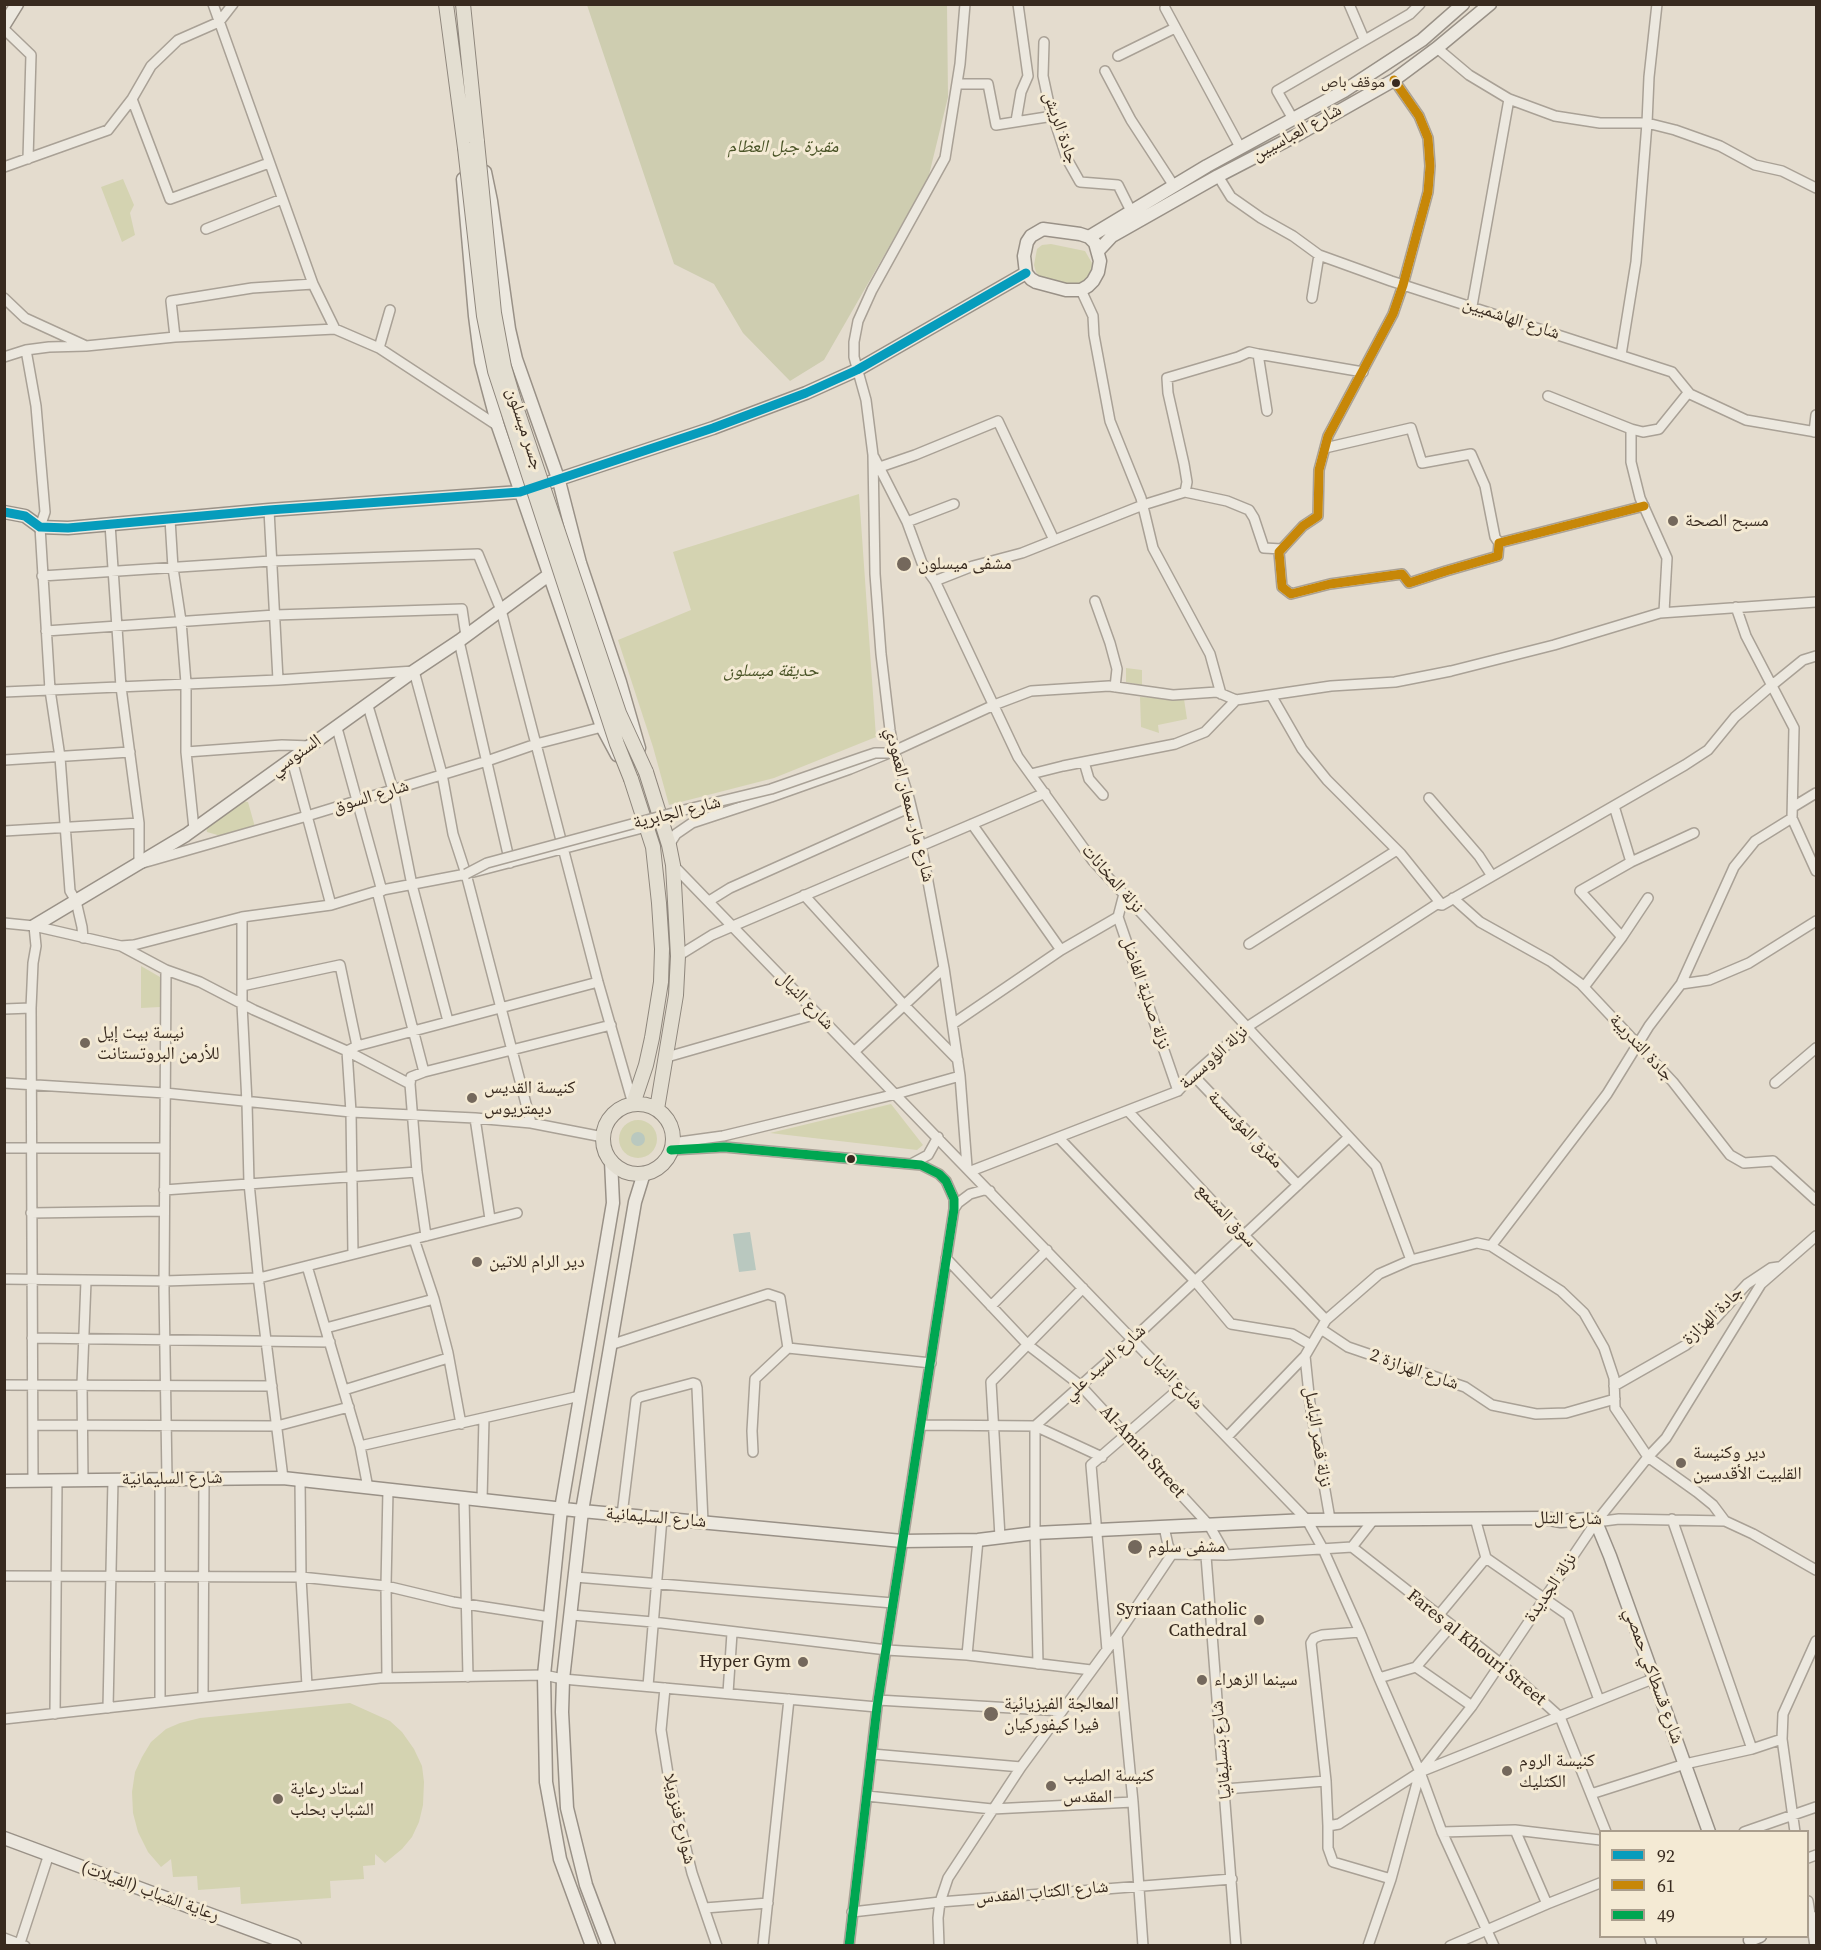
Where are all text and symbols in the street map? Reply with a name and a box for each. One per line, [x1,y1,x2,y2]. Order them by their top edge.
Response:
place label: موقف باص [1321,73,1385,93]
marker: موقف باص [1390,77,1402,89]
street label: جادة الريش [1038,89,1082,167]
street label: شارع العباسيين [1248,100,1346,166]
park label: مقبرة جبل العظام [727,136,839,158]
street label: شارع الهاشميين [1460,293,1562,345]
street label: جسر ميسلون [501,385,547,473]
place label: مسبح الصحة [1685,510,1769,532]
marker: مسبح الصحة [1666,514,1680,528]
place label: مشفى ميسلون [918,553,1012,575]
marker: مشفى ميسلون [895,555,913,573]
park label: حديقة ميسلون [723,660,819,682]
street label: شارع مار سمعان العمودي [879,726,939,884]
street label: السنوسي [266,730,326,782]
street label: شارع السوق [330,775,412,819]
street label: شارع الجابرية [631,792,723,834]
street label: نزلة المخانات [1076,840,1148,918]
street label: نزلة صدلية الفاضل [1116,934,1174,1052]
street label: شارع النيال [772,967,838,1035]
street label: جادة التدريبة [1604,1010,1678,1086]
street label: نزلة الؤوسسة [1175,1021,1253,1095]
place label: نيسة بيت إيل للأرمن البروتستانت [97,1022,220,1064]
marker: نيسة بيت إيل للأرمن البروتستانت [78,1036,92,1050]
place label: كنيسة القديس ديمتريوس [484,1077,576,1120]
street label: مفرق المؤسسىة [1203,1087,1287,1173]
marker: كنيسة القديس ديمتريوس [465,1091,479,1105]
unlabelled marker [845,1153,857,1165]
street label: سوق المشمع [1191,1180,1261,1252]
place label: دير الرام للاتين [489,1251,585,1273]
marker: دير الرام للاتين [470,1255,484,1269]
street label: جادة الهزازة [1678,1282,1748,1350]
street label: شارع السيد علي [1059,1320,1151,1406]
street label: شارع الهزازة 2 [1367,1345,1461,1395]
street label: شارع النيال [1141,1347,1207,1415]
street label: نزلة قصر الباسل [1298,1385,1336,1489]
street label: Al-Amin Street [1095,1401,1189,1503]
place label: دير وكنيسة القلبيت الأقدسين [1693,1442,1802,1484]
marker: دير وكنيسة القلبيت الأقدسين [1674,1456,1688,1470]
street label: شارع السليمانية [121,1467,223,1491]
street label: شارع السليمانية [605,1503,707,1533]
street label: شارع التلل [1534,1508,1602,1530]
place label: مشفى سلوم [1148,1536,1225,1558]
marker: مشفى سلوم [1126,1538,1144,1556]
street label: نزلة الجديدة [1520,1549,1582,1627]
street label: Fares al Khouri Street [1402,1585,1550,1711]
place label: Syriaan Catholic Cathedral [1116,1599,1247,1642]
street label: شارع قسطاكي حمصي [1618,1605,1688,1747]
marker: Syriaan Catholic Cathedral [1252,1613,1266,1627]
place label: Hyper Gym [699,1651,791,1673]
marker: Hyper Gym [796,1655,810,1669]
place label: سينما الزهراء [1214,1669,1298,1691]
marker: سينما الزهراء [1195,1673,1209,1687]
place label: المعالجة الفيزيائية فيرا كيفوركيان [1004,1693,1119,1736]
street label: شارع بنسليفانيا [1207,1700,1237,1800]
marker: المعالجة الفيزيائية فيرا كيفوركيان [982,1705,1000,1723]
place label: كنيسة الروم الكثليك [1519,1750,1595,1792]
marker: كنيسة الروم الكثليك [1500,1764,1514,1778]
place label: كنيسة الصليب المقدس [1063,1765,1154,1808]
street label: شوارع فنزويلا [658,1772,700,1866]
place label: استاد رعاية الشباب بحلب [290,1778,374,1820]
marker: كنيسة الصليب المقدس [1044,1779,1058,1793]
marker: استاد رعاية الشباب بحلب [271,1792,285,1806]
legend [1599,1830,1809,1938]
text: 92 [1657,1843,1675,1868]
street label: رعاية الشباب (الفيلات) [78,1857,222,1927]
text: 61 [1657,1873,1675,1898]
street label: شارع الكتاب المقدس [975,1876,1109,1910]
text: 49 [1657,1903,1675,1928]

